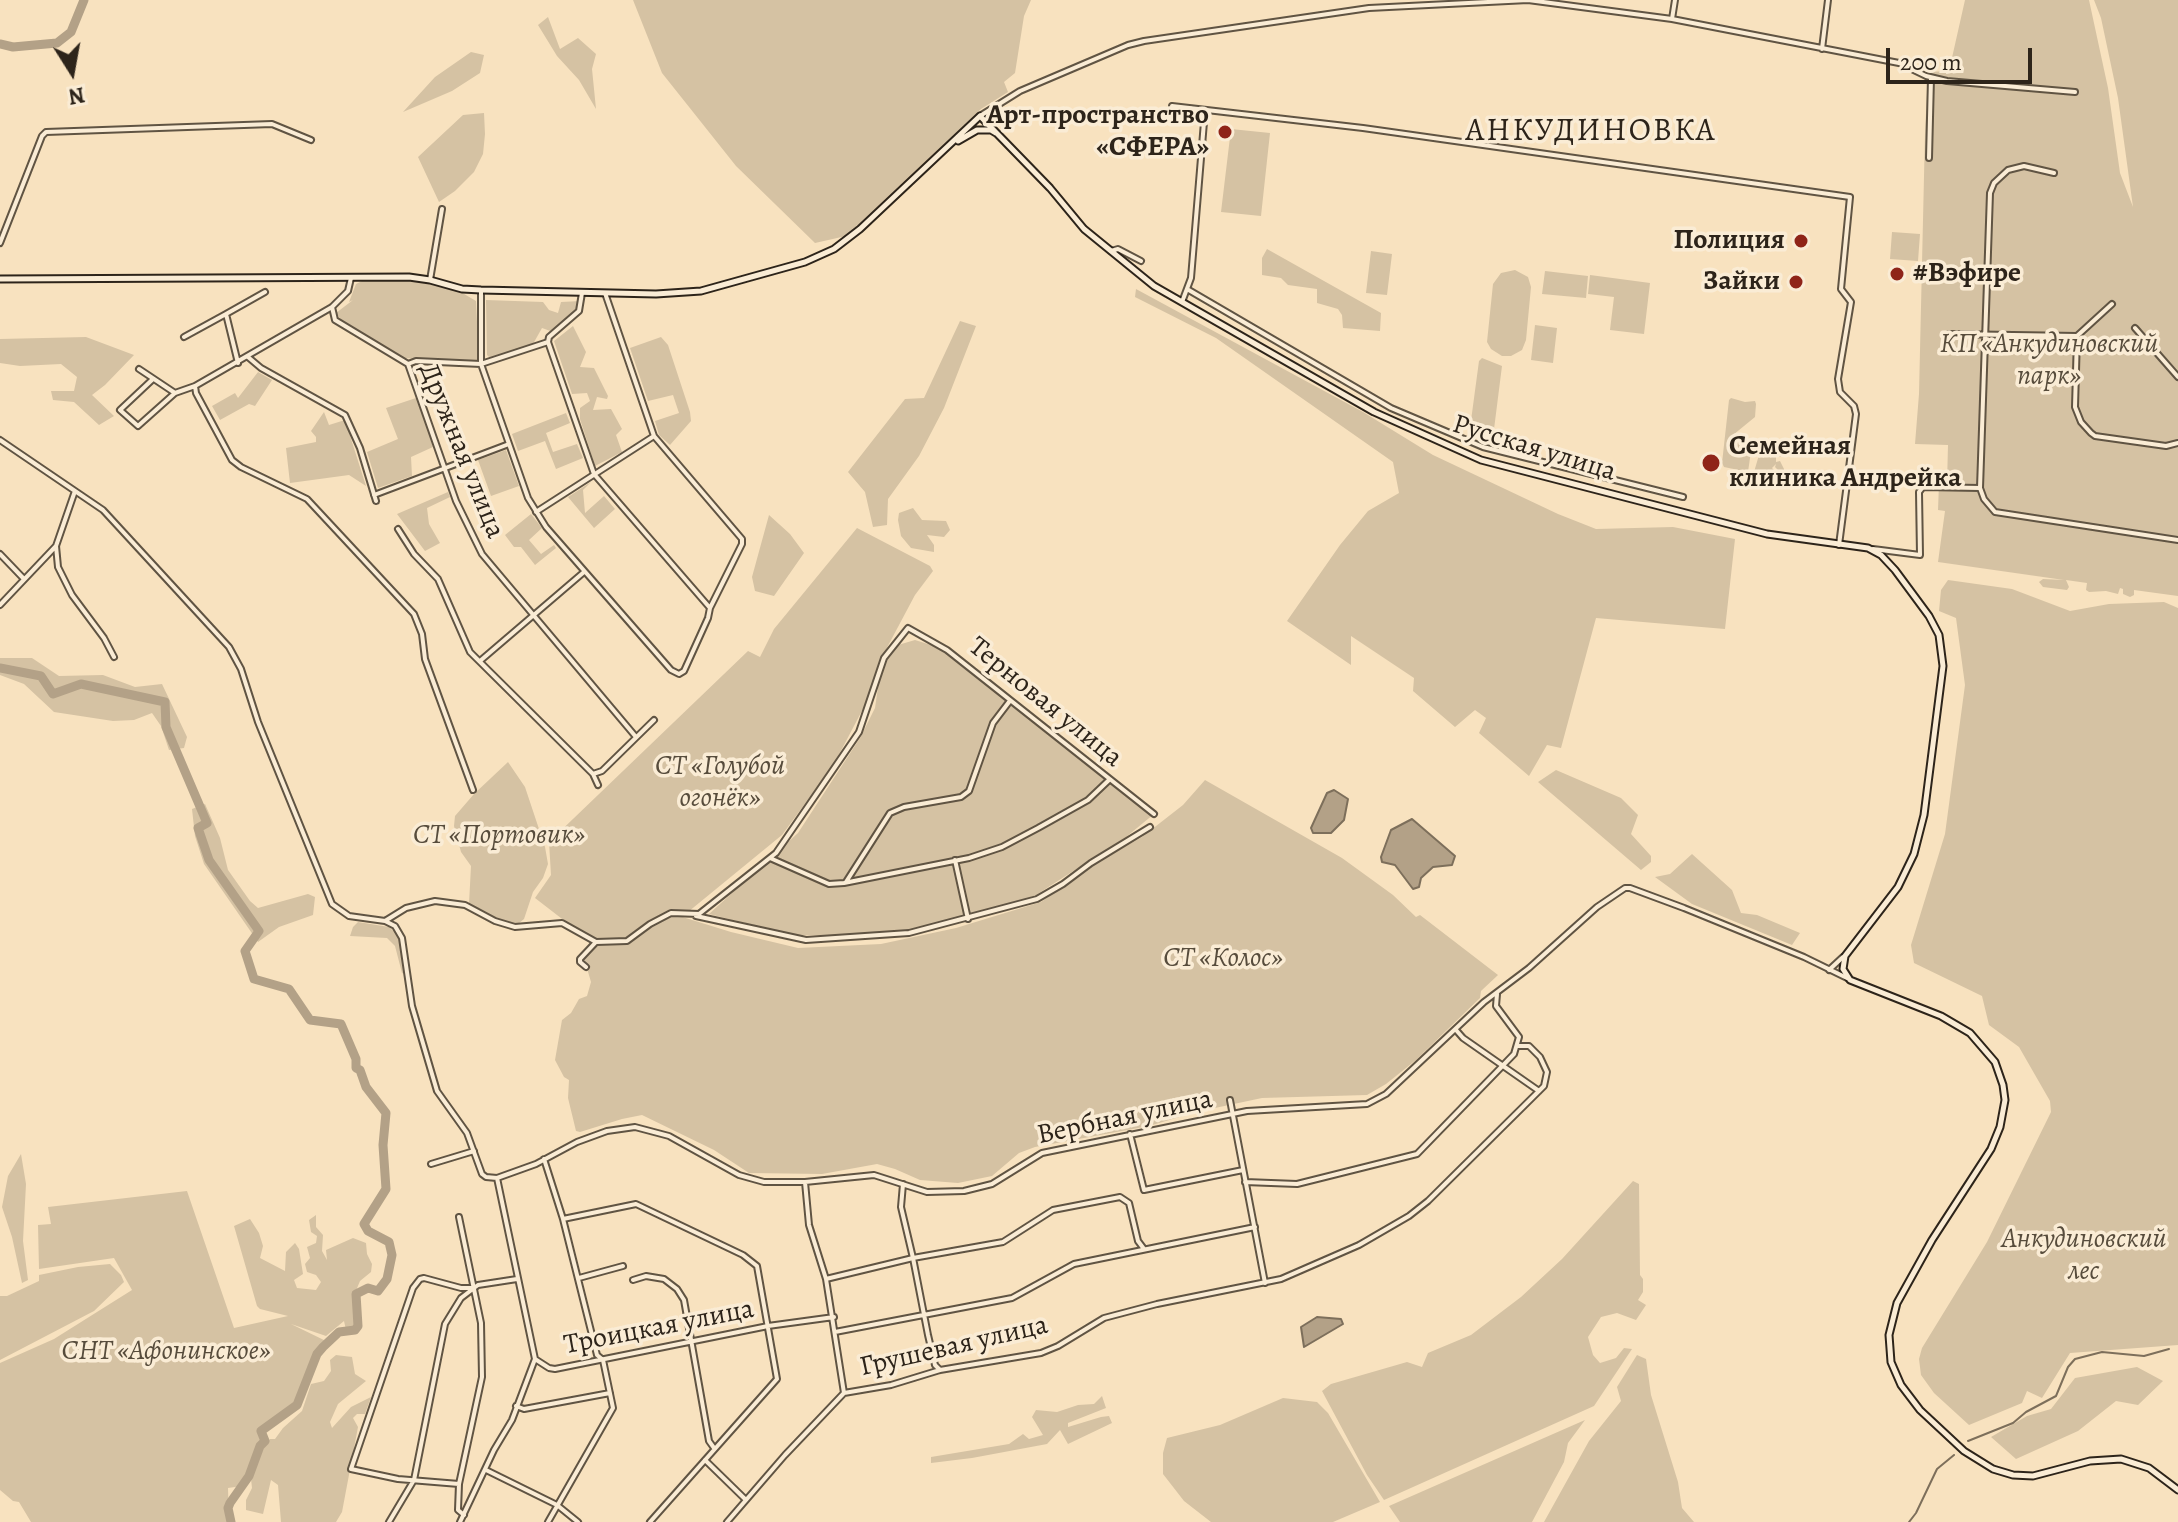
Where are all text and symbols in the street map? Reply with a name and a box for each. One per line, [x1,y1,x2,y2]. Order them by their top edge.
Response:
north arrow [32,32,112,112]
scale bar [1890,32,2036,82]
text: 200 m [1900,46,1962,78]
text: N [66,79,87,112]
place label: Арт-пространство «СФЕРА» [987,99,1209,165]
district label: АНКУДИНОВКА [1466,113,1716,151]
marker: Арт-пространство «СФЕРА» [1216,123,1234,141]
place label: Полиция [1674,224,1785,258]
marker: Полиция [1792,232,1810,250]
place label: #Вэфире [1913,257,2021,291]
place label: Зайки [1703,265,1780,299]
marker: #Вэфире [1888,265,1906,283]
marker: Зайки [1787,273,1805,291]
park label: КП «Анкудиновский парк» [1940,328,2158,394]
street label: Дружная улица [411,359,511,543]
street label: Русская улица [1448,408,1620,490]
place label: Семейная клиника Андрейка [1729,430,1961,496]
marker: Семейная клиника Андрейка [1700,452,1722,474]
street label: Терновая улица [961,631,1129,775]
park label: СТ «Голубой огонёк» [655,750,785,816]
park label: СТ «Портовик» [413,819,585,853]
park label: СТ «Колос» [1163,942,1283,976]
street label: Вербная улица [1034,1083,1216,1153]
park label: Анкудиновский лес [2001,1223,2167,1289]
street label: Троицкая улица [561,1293,757,1363]
street label: Грушевая улица [857,1309,1051,1385]
park label: СНТ «Афонинское» [62,1335,270,1369]

